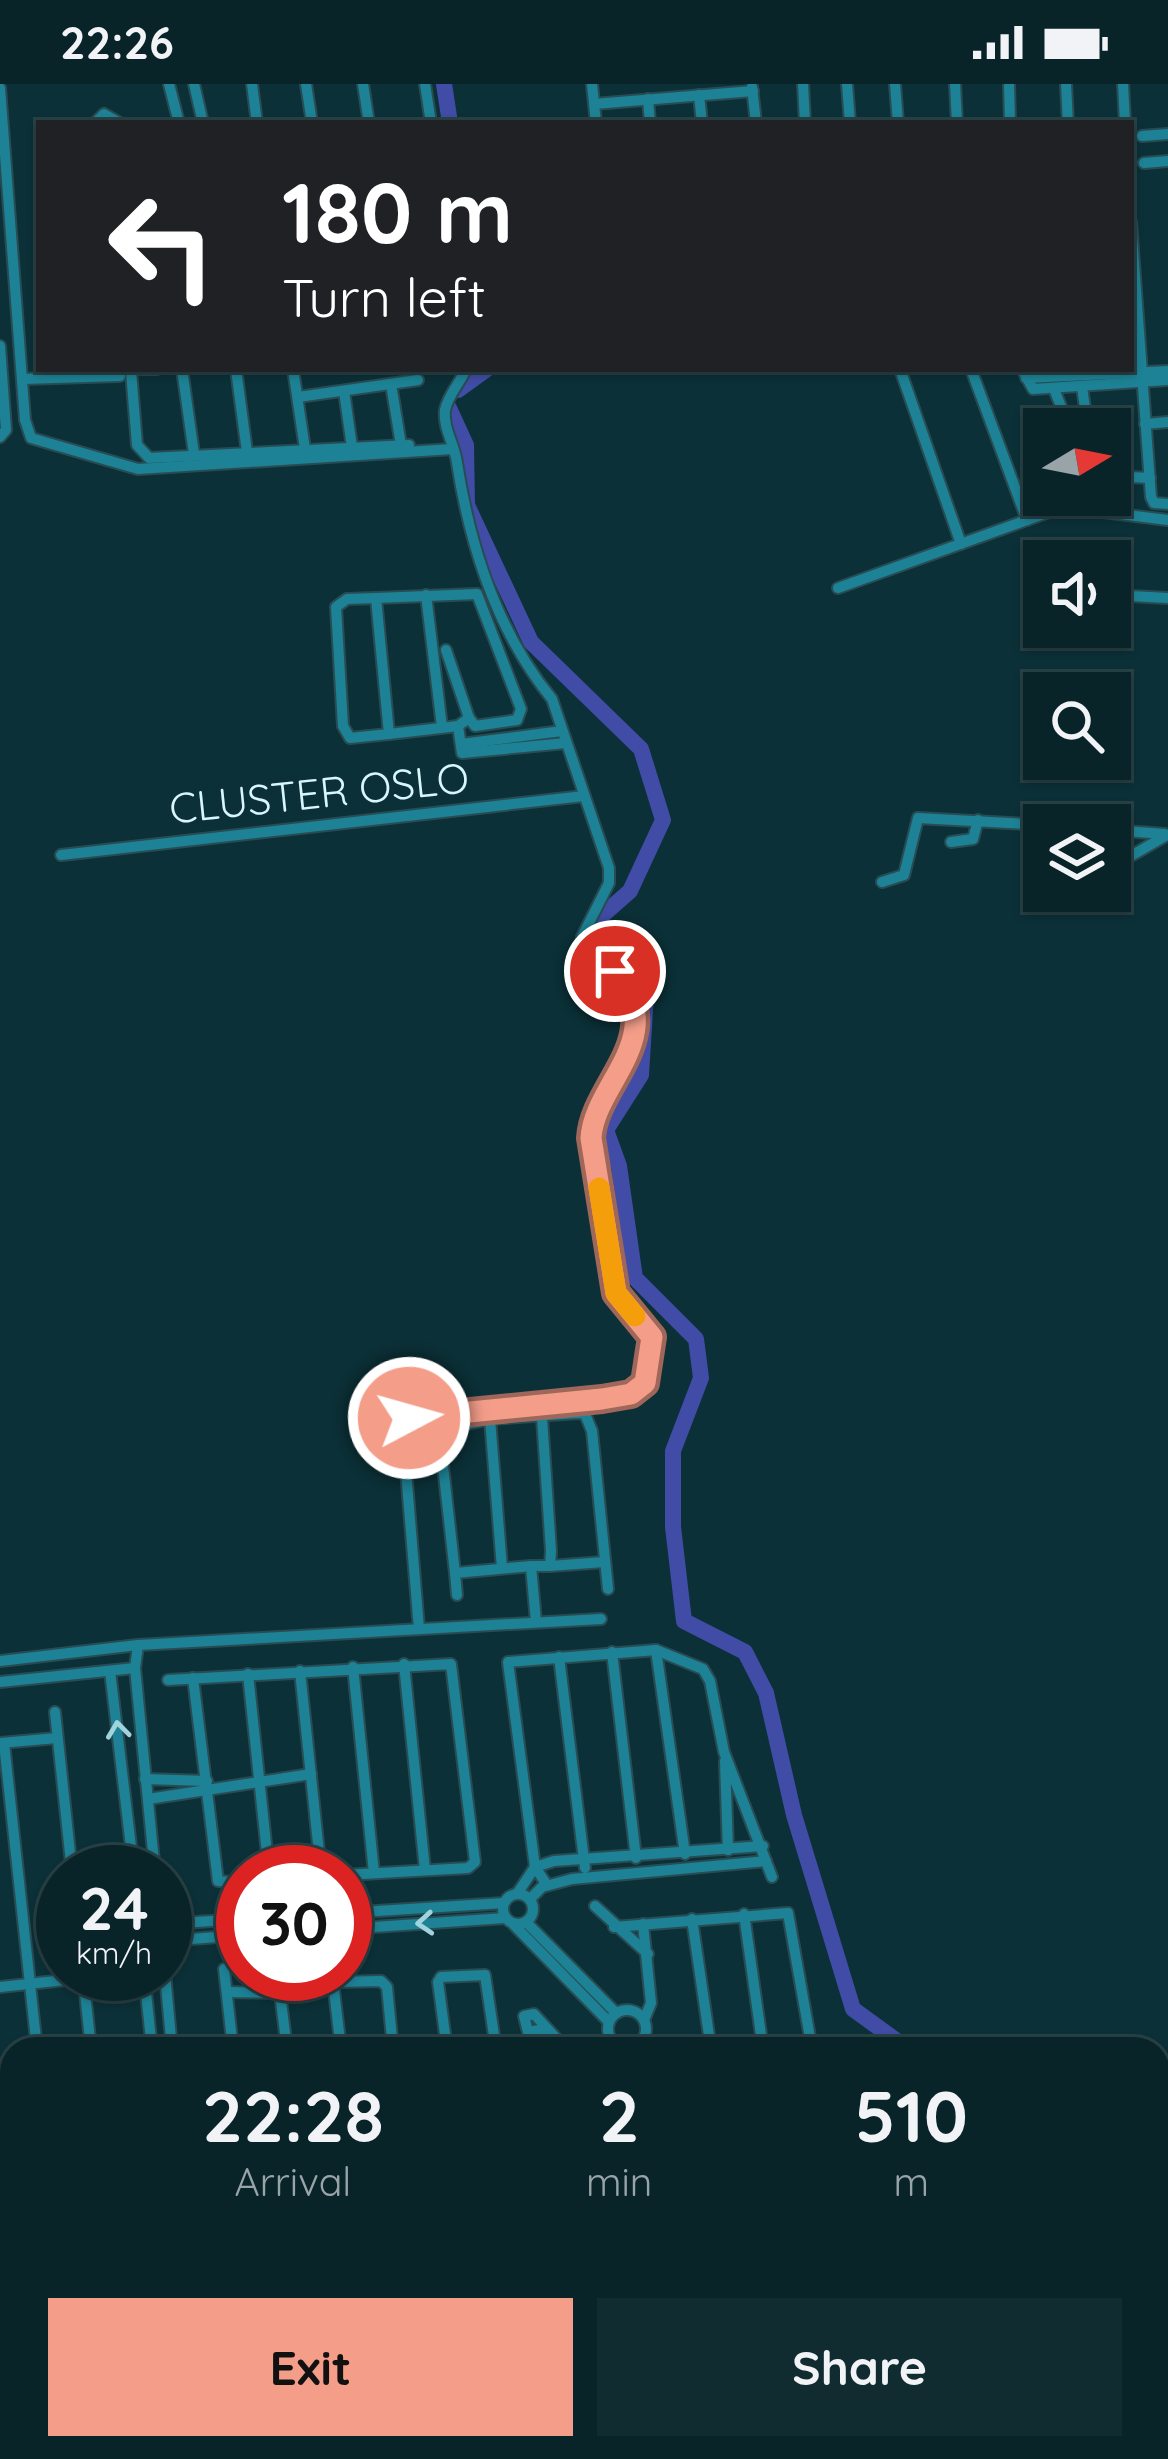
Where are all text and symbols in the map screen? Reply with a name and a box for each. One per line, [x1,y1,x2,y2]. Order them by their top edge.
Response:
text: 22:26 [60,14,174,70]
text: 180 m [282,159,513,264]
icon: left [84,168,240,324]
text: Turn left [282,263,486,331]
north arrow [1023,408,1131,516]
map controls [1023,408,1131,912]
button: sound [1023,540,1131,648]
button: search [1023,672,1131,780]
street label: CLUSTER OSLO [167,750,471,835]
button: layers [1023,804,1131,912]
pin [564,920,666,1022]
icon: arrive [582,938,648,1004]
position arrow [346,1355,472,1481]
one-way arrow [105,1720,131,1740]
speed limit sign: 30 [216,1845,372,2001]
text: 24 [79,1870,149,1945]
one-way arrow [415,1910,434,1936]
text: km/h [76,1934,152,1972]
text: 22:28 [202,2070,384,2160]
text: 2 [599,2070,640,2160]
text: 510 [854,2070,968,2160]
text: Arrival [235,2157,351,2206]
text: min [586,2157,652,2206]
text: m [893,2157,929,2206]
button: Exit [48,2298,573,2436]
button: Share [597,2298,1122,2436]

